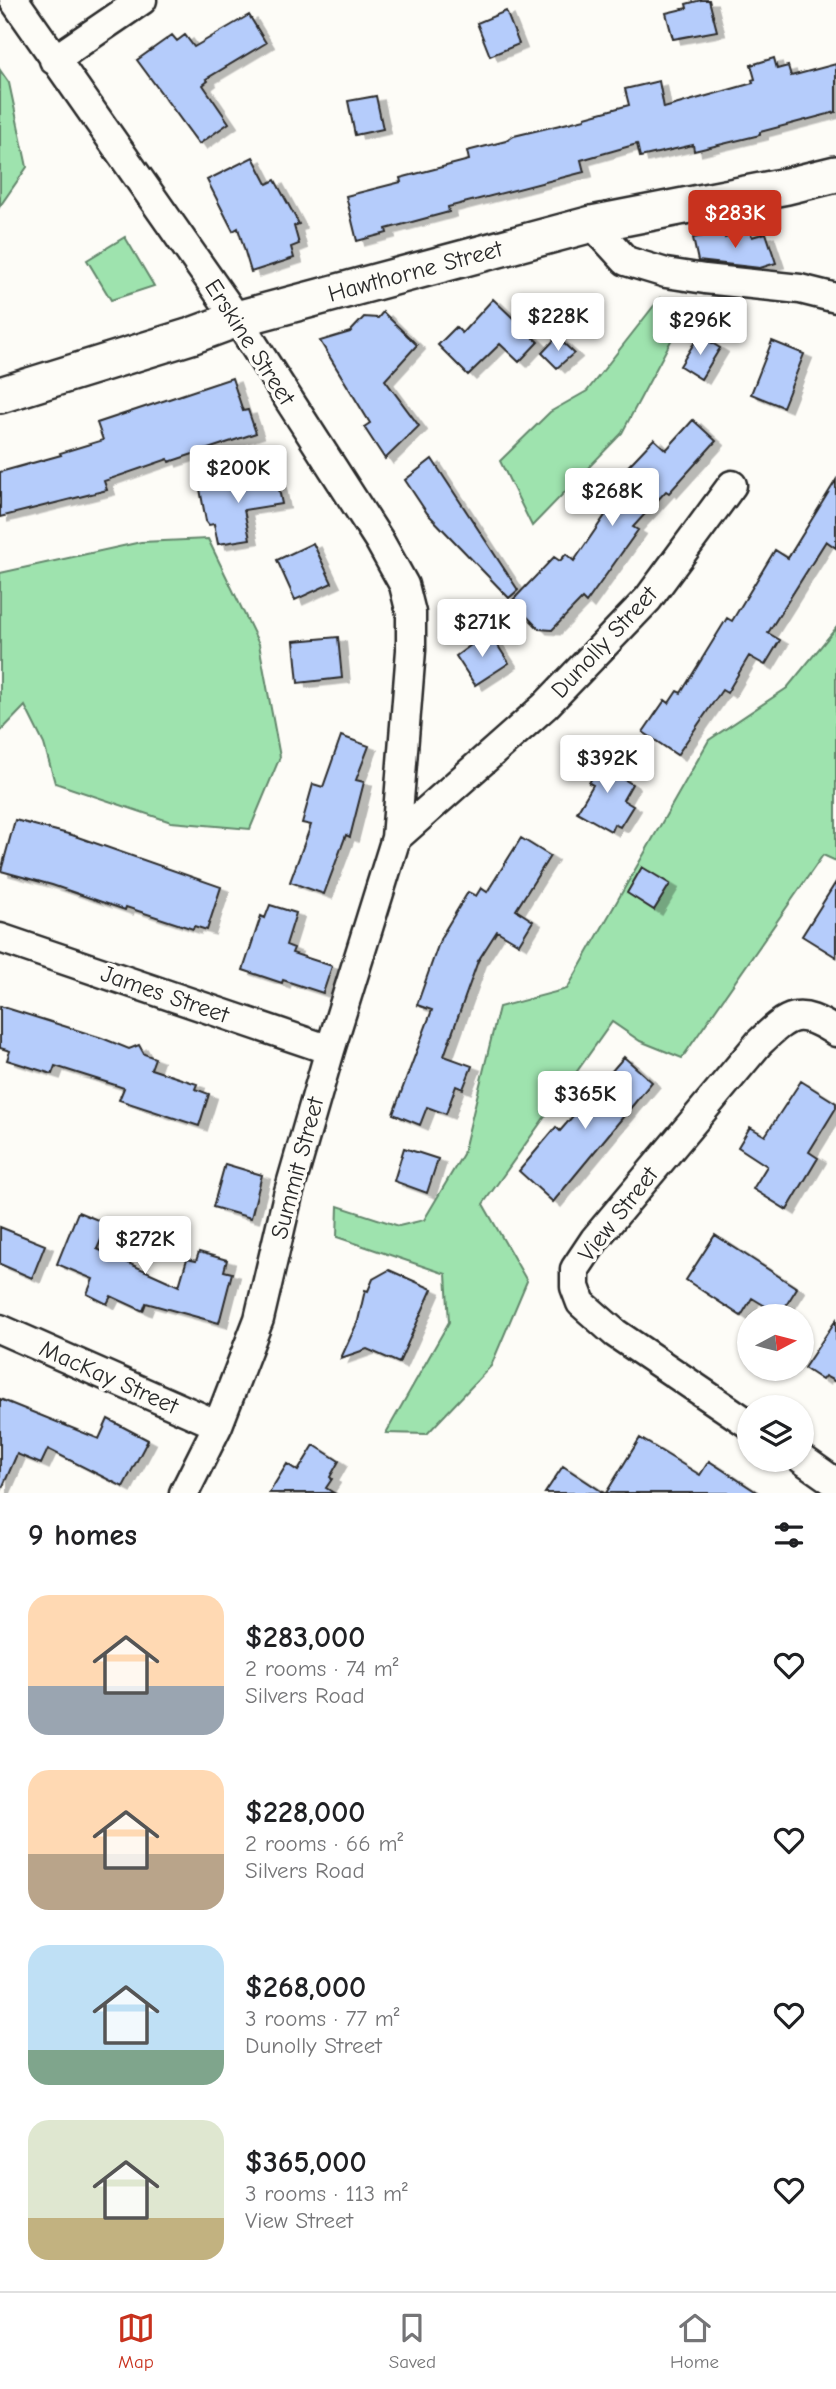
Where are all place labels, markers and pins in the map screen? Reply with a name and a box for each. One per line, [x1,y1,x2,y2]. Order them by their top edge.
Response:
pin: $283K [686,190,784,250]
pin: $228K [509,294,607,353]
pin: $296K [651,298,749,357]
pin: $200K [189,446,287,505]
pin: $268K [563,468,661,528]
pin: $271K [433,600,531,659]
pin: $392K [558,736,656,795]
pin: $365K [536,1072,634,1131]
pin: $272K [96,1216,194,1276]

